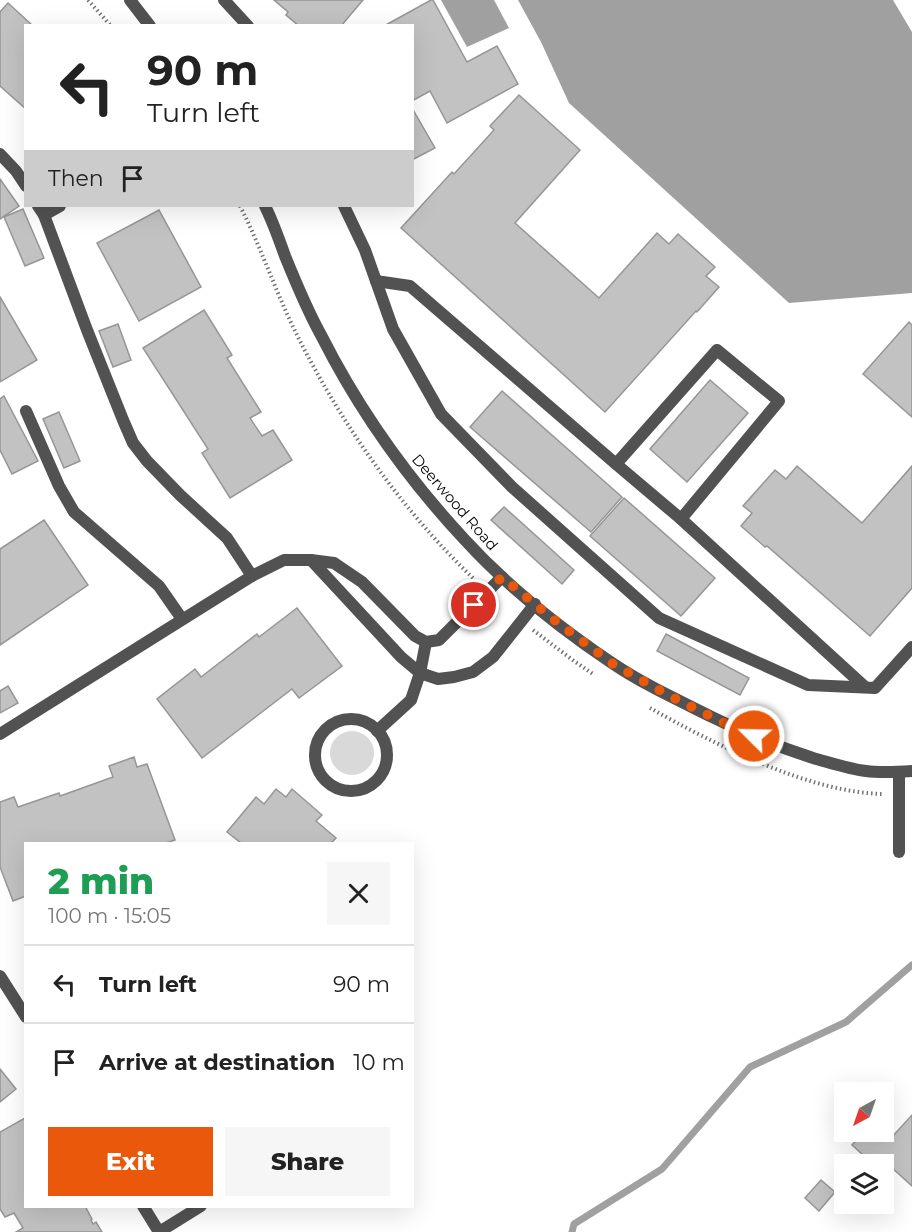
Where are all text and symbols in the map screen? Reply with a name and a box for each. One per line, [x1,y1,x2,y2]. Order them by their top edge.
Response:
text: 90 m [147,44,258,96]
icon: left [48,48,126,126]
text: Turn left [147,96,260,129]
icon: arrive [116,162,149,195]
text: Then [48,165,104,192]
street label: Deerwood Road [408,450,502,554]
pin [448,579,499,630]
icon: arrive [457,588,490,621]
position arrow [722,704,786,768]
text: 2 min [48,859,154,903]
button: close [327,862,390,925]
text: 100 m · 15:05 [48,904,171,928]
icon: left [48,968,81,1001]
text: Turn left [99,971,197,998]
text: 90 m [333,971,390,998]
icon: arrive [48,1046,81,1079]
text: Arrive at destination [99,1049,335,1076]
text: 10 m [353,1049,405,1076]
north arrow [834,1082,894,1142]
map controls [834,1082,894,1214]
button: Exit [48,1127,213,1196]
button: Share [225,1127,390,1196]
button: layers [834,1154,894,1214]

